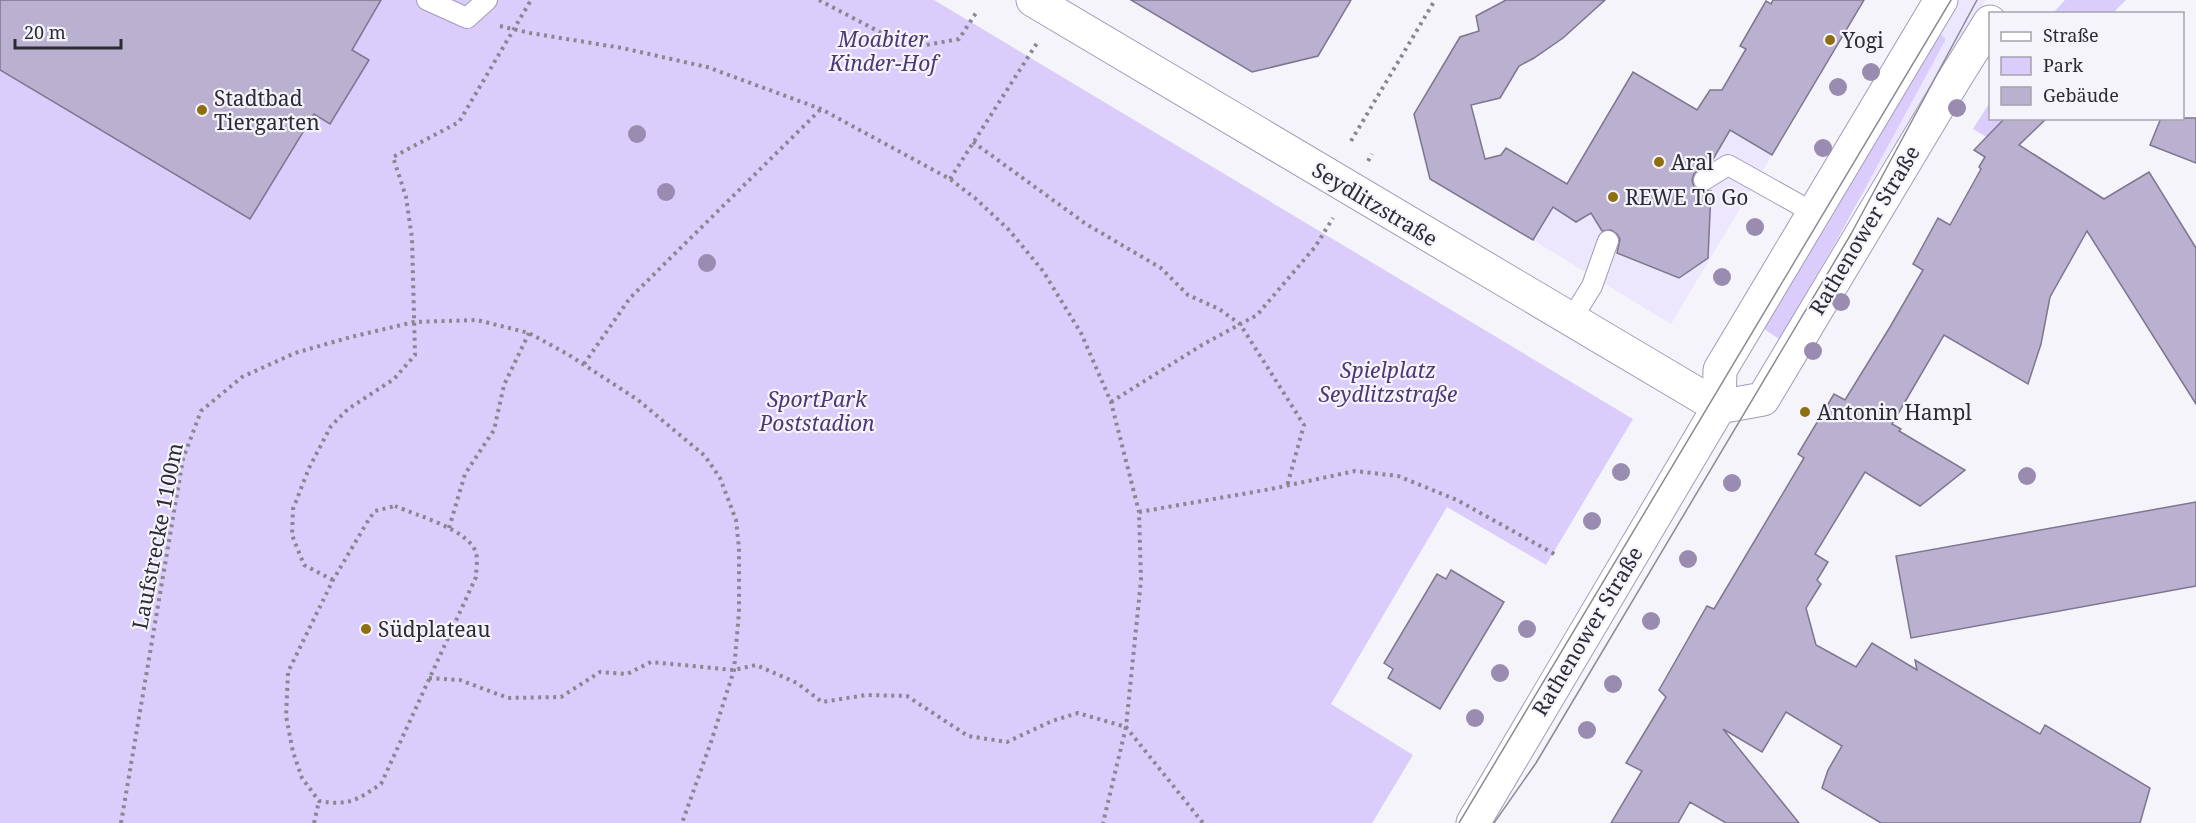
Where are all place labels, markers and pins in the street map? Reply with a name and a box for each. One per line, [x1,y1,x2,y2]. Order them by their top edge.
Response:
place label: Yogi [1841,26,1884,54]
marker: Yogi [1823,33,1837,47]
place label: Stadtbad Tiergarten [214,84,320,136]
marker: Stadtbad Tiergarten [195,103,209,117]
place label: Aral [1671,148,1714,176]
marker: Aral [1652,155,1666,169]
place label: REWE To Go [1625,183,1748,211]
marker: REWE To Go [1606,190,1620,204]
place label: Antonin Hampl [1817,398,1972,426]
marker: Antonin Hampl [1798,405,1812,419]
place label: Südplateau [378,615,491,643]
marker: Südplateau [359,622,373,636]

